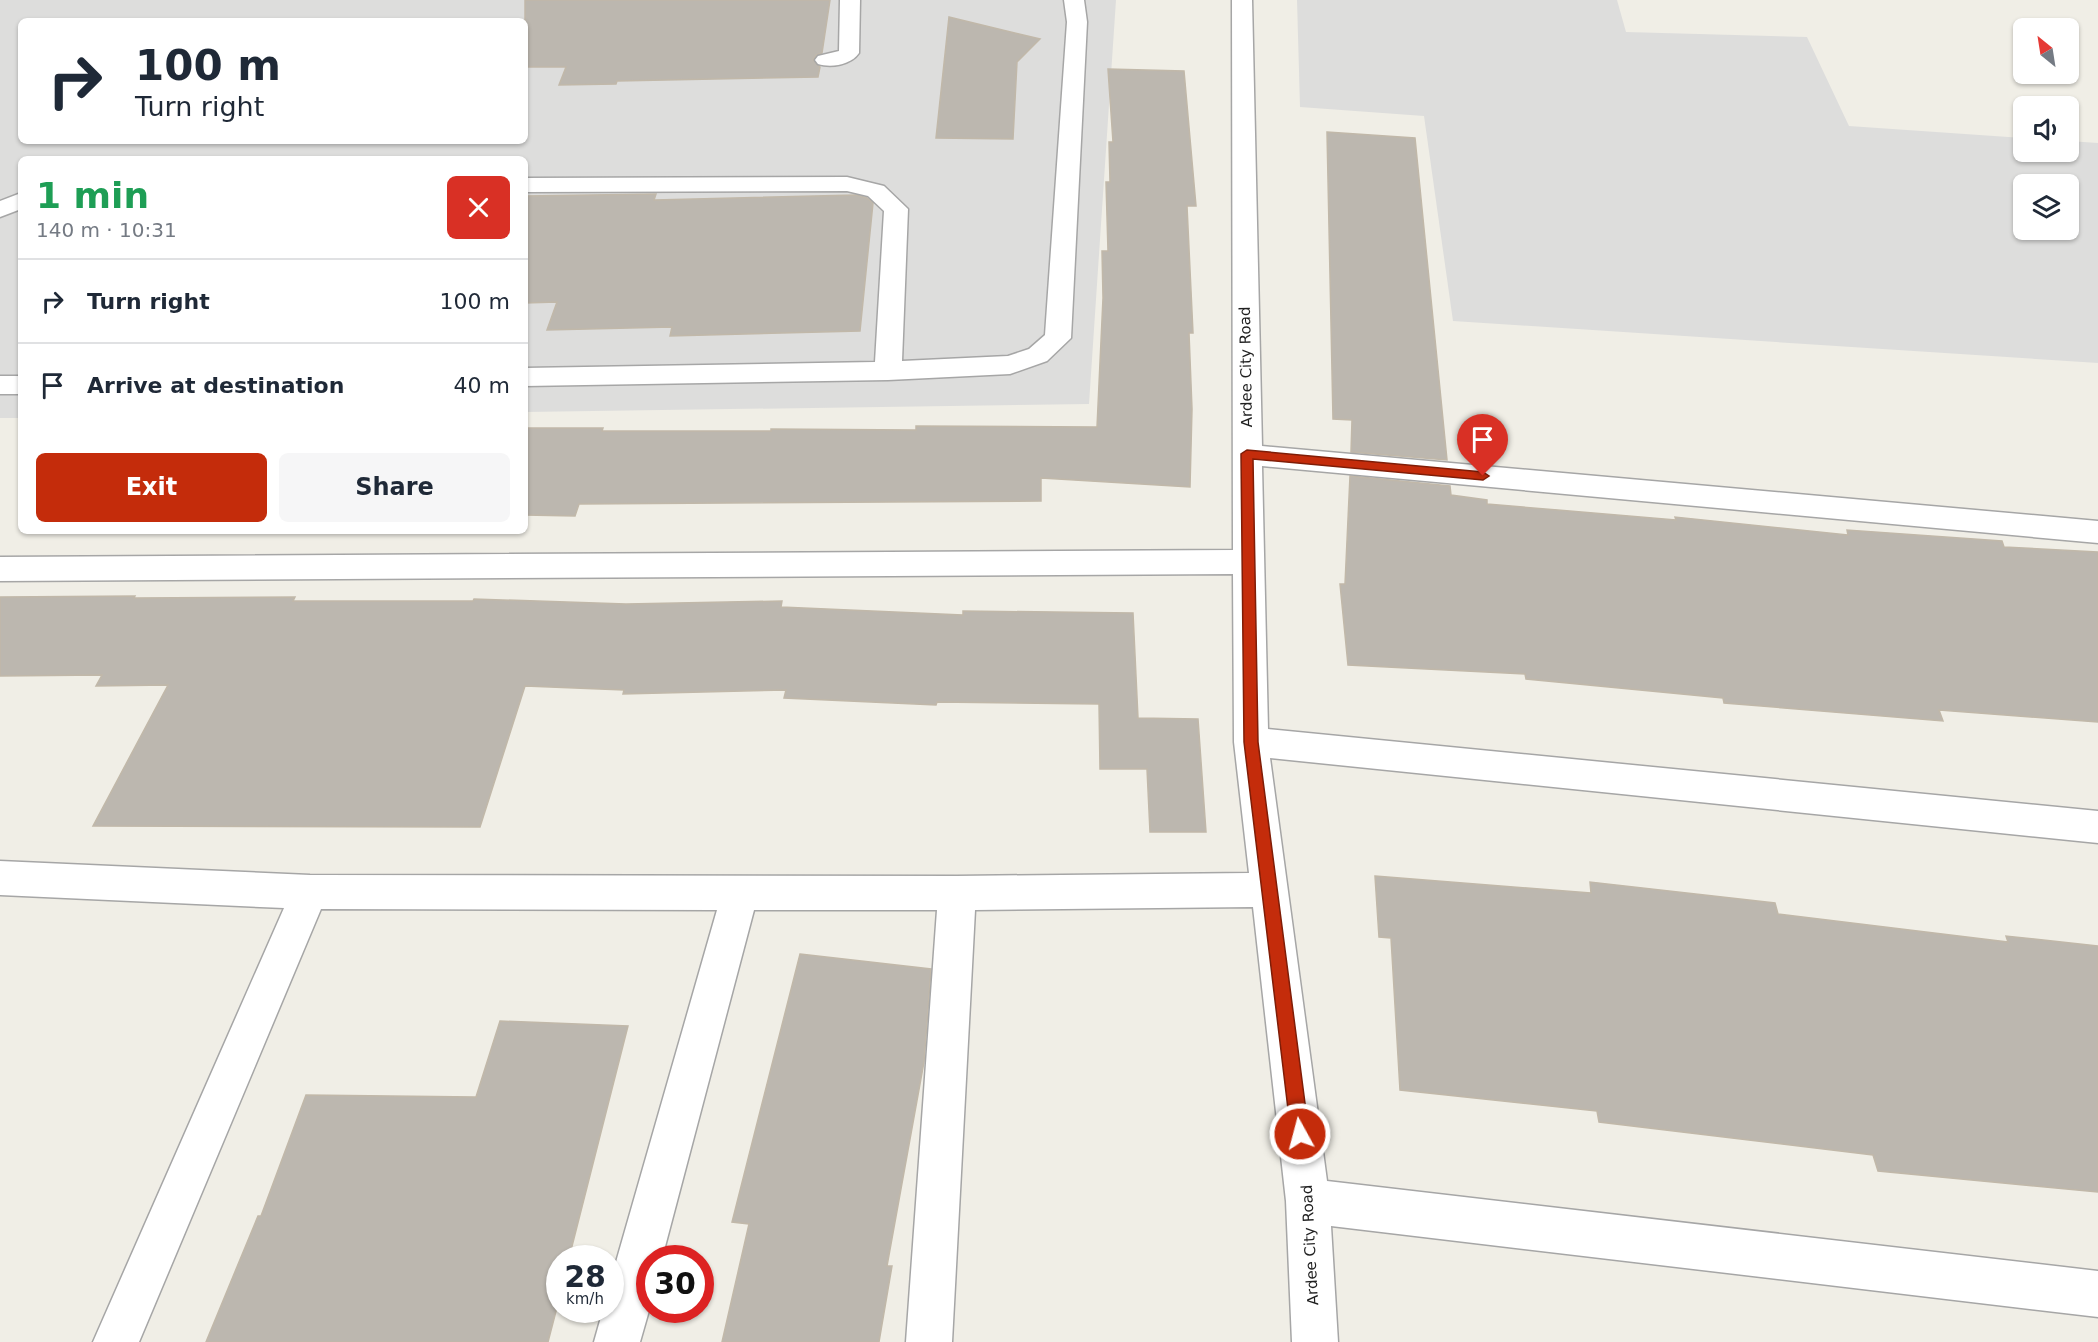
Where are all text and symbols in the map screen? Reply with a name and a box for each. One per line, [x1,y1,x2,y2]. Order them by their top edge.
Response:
north arrow [2013,18,2079,84]
map controls [2013,18,2079,240]
text: 100 m [135,41,281,90]
icon: right [36,42,114,120]
text: Turn right [135,91,264,122]
button: sound [2013,96,2079,162]
button: layers [2013,174,2079,240]
text: 1 min [36,175,149,216]
button: close [447,176,510,239]
text: 140 m · 10:31 [36,218,177,242]
icon: right [36,285,69,318]
text: Turn right [87,289,210,314]
text: 100 m [440,289,510,314]
street label: Ardee City Road [1236,306,1256,428]
icon: arrive [36,369,69,402]
text: Arrive at destination [87,373,344,398]
text: 40 m [454,373,510,398]
pin [1457,414,1508,476]
icon: arrive [1466,423,1499,456]
button: Exit [36,453,267,522]
button: Share [279,453,510,522]
position arrow [1268,1102,1332,1166]
street label: Ardee City Road [1298,1184,1322,1306]
speed limit sign: 30 [636,1245,714,1323]
text: 28 [564,1259,606,1294]
text: km/h [566,1290,604,1308]

